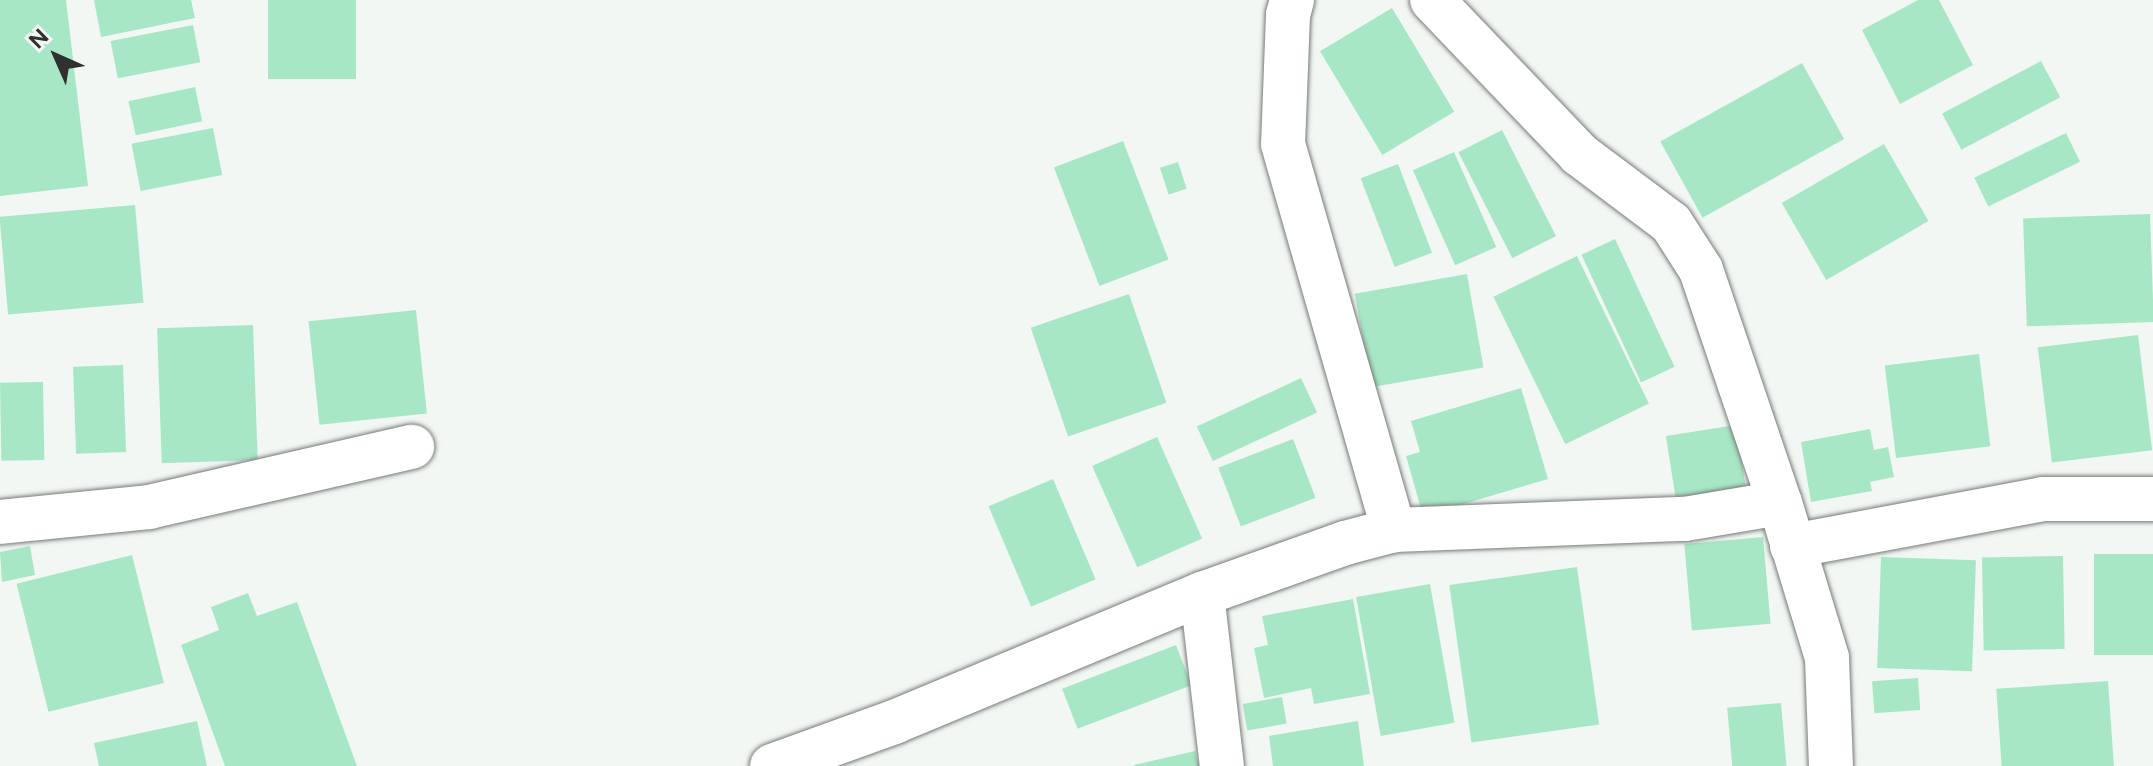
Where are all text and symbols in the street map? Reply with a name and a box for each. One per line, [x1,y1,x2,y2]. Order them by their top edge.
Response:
north arrow [16,16,96,96]
text: N [23,23,54,54]

